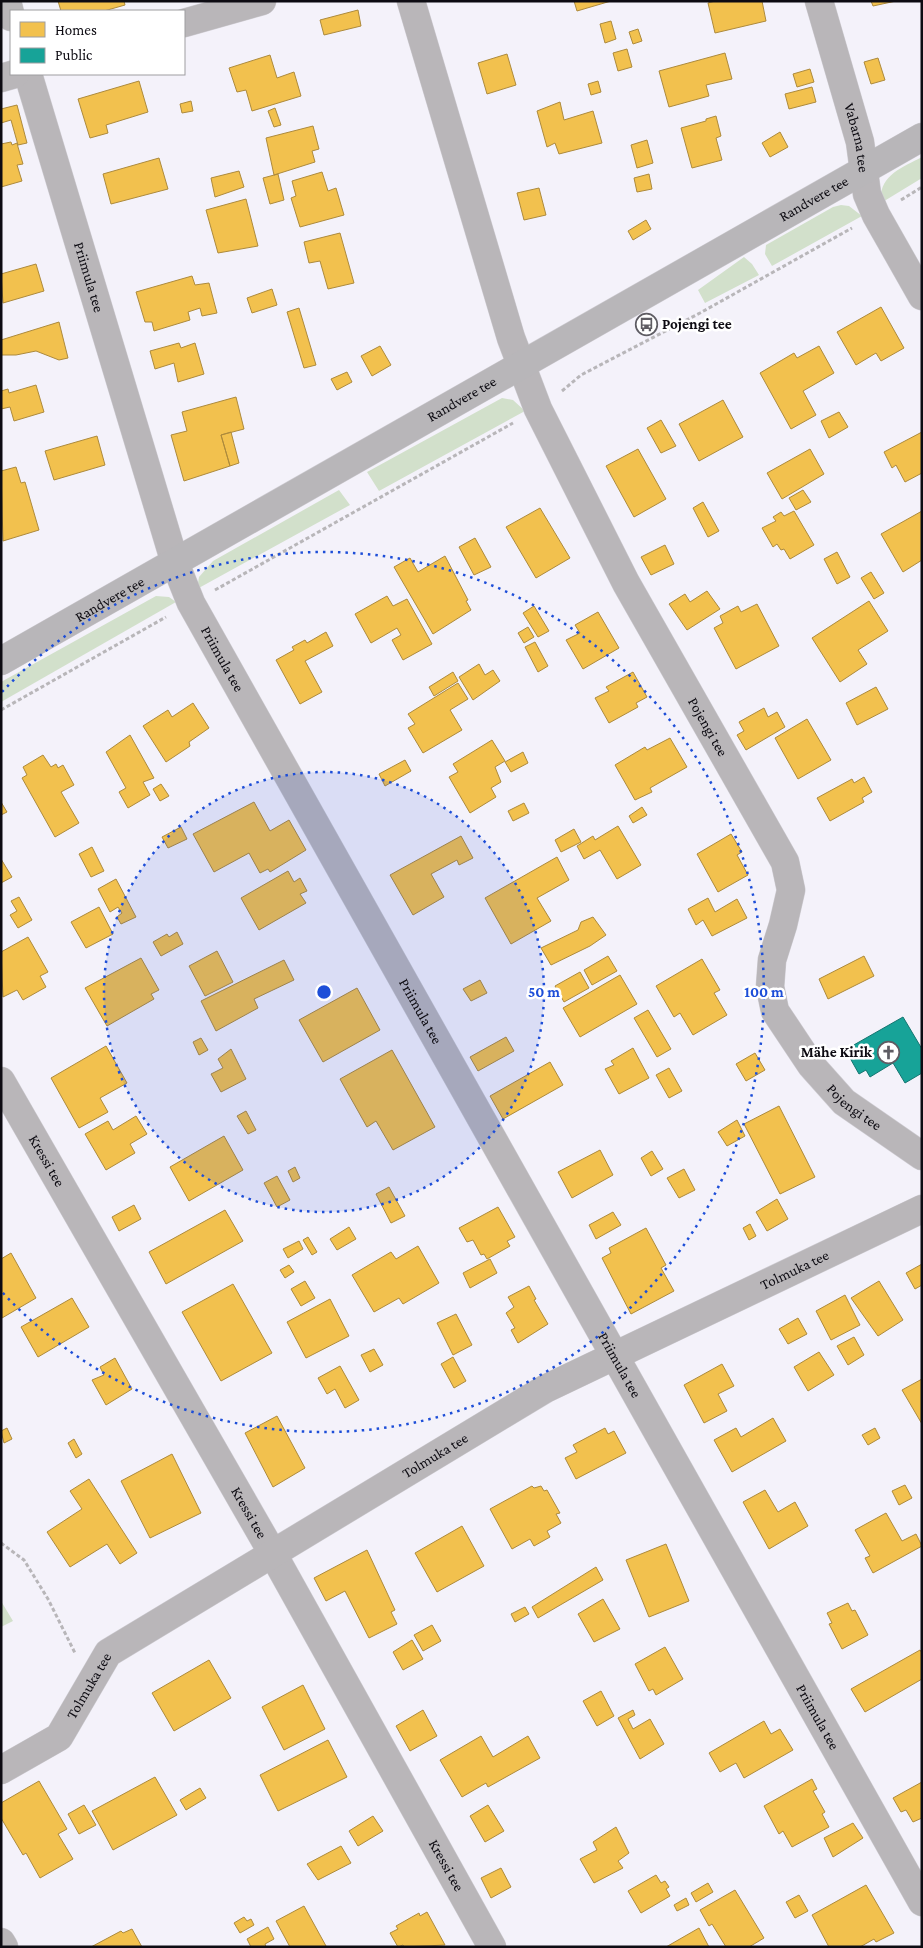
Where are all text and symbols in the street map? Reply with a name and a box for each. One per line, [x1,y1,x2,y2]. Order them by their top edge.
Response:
legend [10,10,185,75]
text: Homes [55,22,97,38]
text: Public [55,47,93,63]
street label: Vabarna tee [841,101,872,174]
street label: Randvere tee [776,172,851,225]
street label: Priimula tee [71,240,107,314]
bus stop icon: Pojengi tee [634,312,658,336]
place label: Pojengi tee [662,316,732,333]
street label: Randvere tee [424,373,499,425]
street label: Randvere tee [72,573,147,625]
street label: Priimula tee [198,623,247,695]
street label: Pojengi tee [685,695,731,759]
street label: Priimula tee [396,976,446,1047]
centre of rings [315,983,333,1001]
text: 50 m [528,984,560,1000]
text: 100 m [744,984,784,1000]
church icon: Mähe Kirik [876,1040,900,1064]
place label: Mähe Kirik [801,1044,873,1060]
street label: Pojengi tee [824,1081,885,1134]
street label: Kressi tee [26,1132,68,1190]
street label: Tolmuka tee [758,1247,832,1293]
street label: Priimula tee [595,1329,645,1401]
street label: Tolmuka tee [399,1429,471,1481]
street label: Kressi tee [228,1484,271,1542]
street label: Tolmuka tee [63,1649,115,1722]
street label: Priimula tee [793,1681,843,1753]
street label: Kressi tee [426,1837,467,1894]

